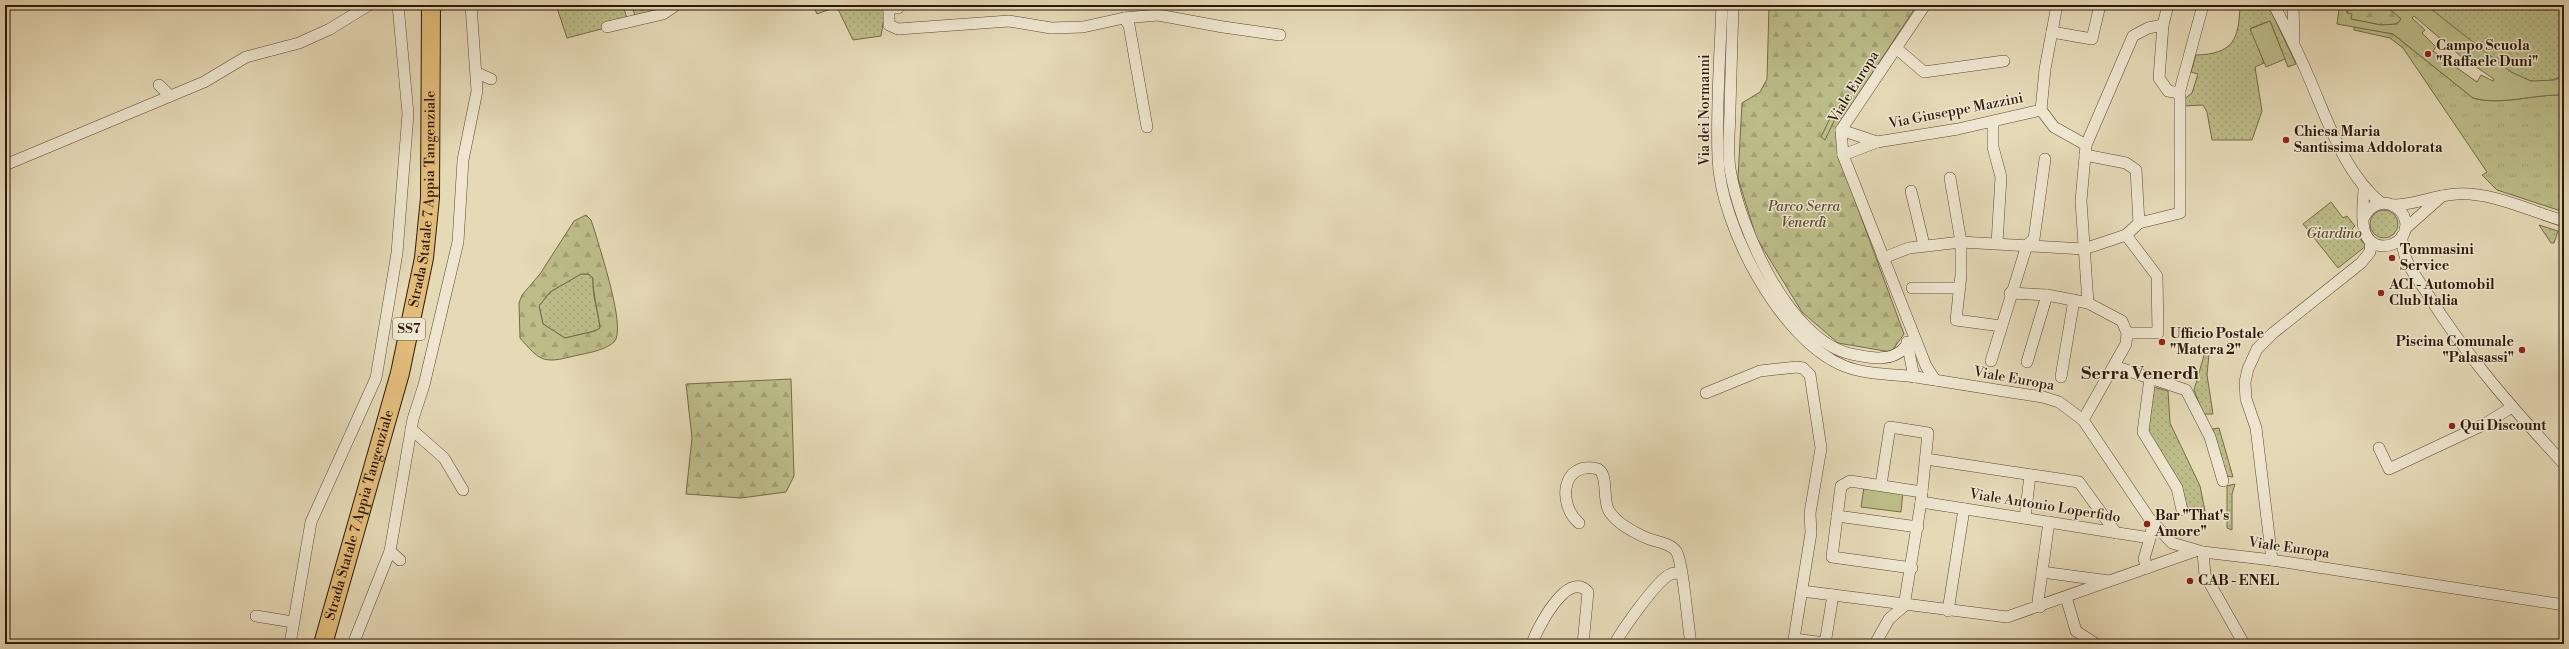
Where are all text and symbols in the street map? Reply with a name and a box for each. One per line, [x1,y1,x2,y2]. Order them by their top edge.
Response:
place label: Campo Scuola "Raffaele Duni" [2436,37,2538,71]
street label: Viale Europa [1824,47,1884,127]
marker: Campo Scuola "Raffaele Duni" [2423,49,2433,59]
street label: Via dei Normanni [1696,54,1714,167]
street label: Via Giuseppe Mazzini [1886,89,2025,133]
street label: Strada Statale 7 Appia Tangenziale [405,91,440,309]
place label: Chiesa Maria Santissima Addolorata [2294,123,2443,157]
marker: Chiesa Maria Santissima Addolorata [2281,135,2291,145]
park label: Parco Serra Venerdì [1767,198,1840,232]
park label: Giardino [2306,225,2362,243]
place label: Tommasini Service [2400,241,2474,275]
marker: Tommasini Service [2387,253,2397,263]
place label: ACI - Automobil Club Italia [2388,276,2495,310]
marker: ACI - Automobil Club Italia [2376,288,2386,298]
road number: SS7 [393,318,425,340]
place label: Ufficio Postale "Matera 2" [2170,325,2265,359]
place label: Piscina Comunale "Palasassi" [2396,333,2514,367]
marker: Ufficio Postale "Matera 2" [2157,337,2167,347]
marker: Piscina Comunale "Palasassi" [2517,345,2527,355]
district label: Serra Venerdì [2081,362,2199,385]
street label: Viale Europa [1971,363,2057,395]
street label: Strada Statale 7 Appia Tangenziale [321,408,398,622]
place label: Qui Discount [2460,417,2547,435]
marker: Qui Discount [2447,421,2457,431]
street label: Viale Antonio Loperfido [1967,485,2122,527]
place label: Bar "That's Amore" [2154,507,2229,541]
marker: Bar "That's Amore" [2142,519,2152,529]
street label: Viale Europa [2246,533,2332,563]
place label: CAB - ENEL [2198,572,2279,590]
marker: CAB - ENEL [2185,576,2195,586]

